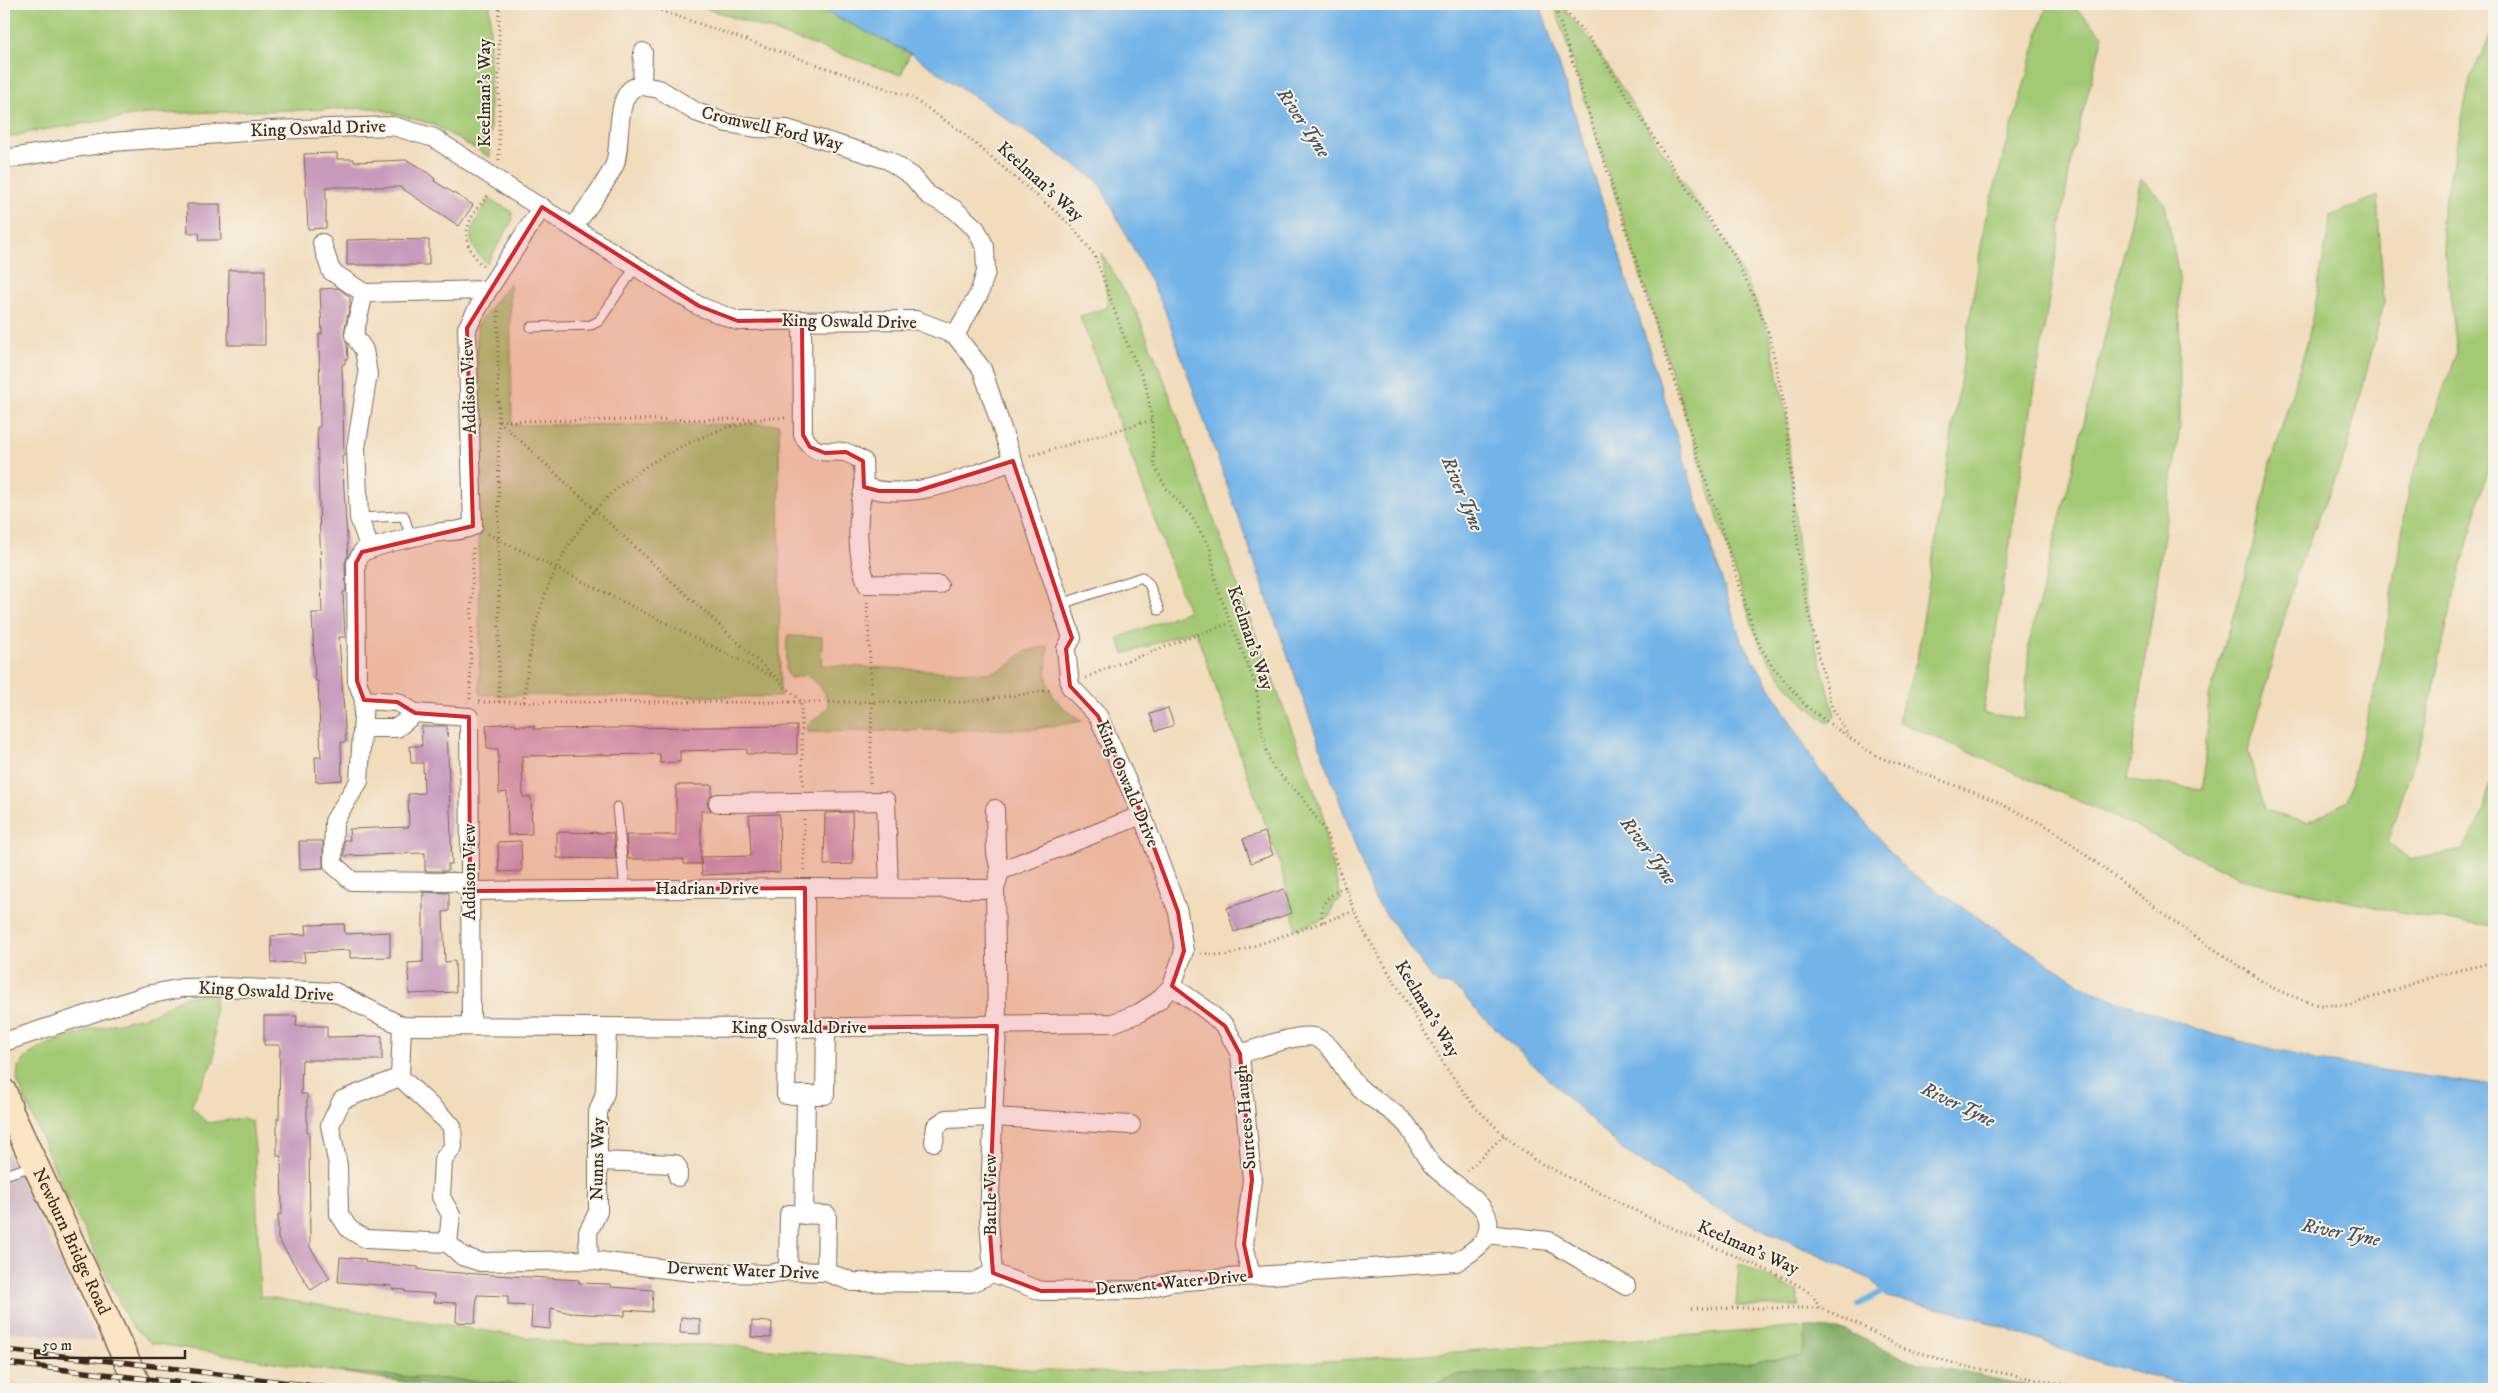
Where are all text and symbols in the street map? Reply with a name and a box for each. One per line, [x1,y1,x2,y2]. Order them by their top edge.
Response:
street label: Keelman's Way [474,38,496,147]
water label: River Tyne [1271,83,1335,163]
street label: Cromwell Ford Way [699,102,845,156]
street label: King Oswald Drive [250,116,386,142]
street label: Keelman's Way [992,137,1088,227]
street label: King Oswald Drive [781,310,917,334]
street label: Addison View [456,337,482,435]
water label: River Tyne [1436,452,1488,535]
street label: Keelman's Way [1222,583,1278,694]
street label: King Oswald Drive [1090,717,1164,851]
water label: River Tyne [1614,812,1681,890]
street label: Addison View [459,823,481,920]
street label: Hadrian Drive [655,878,759,900]
street label: Keelman's Way [1390,957,1465,1062]
street label: King Oswald Drive [198,977,334,1007]
street label: King Oswald Drive [731,1017,867,1039]
street label: Surtees Haugh [1230,1063,1262,1170]
water label: River Tyne [1917,1077,1999,1133]
street label: Nunns Way [586,1117,610,1201]
street label: Battle View [980,1153,1002,1236]
street label: Newburn Bridge Road [27,1165,115,1318]
water label: River Tyne [2299,1214,2382,1252]
street label: Keelman's Way [1694,1216,1803,1280]
street label: Derwent Water Drive [666,1257,820,1285]
street label: Derwent Water Drive [1094,1265,1248,1301]
scale bar [35,1328,185,1360]
text: 50 m [42,1336,72,1355]

